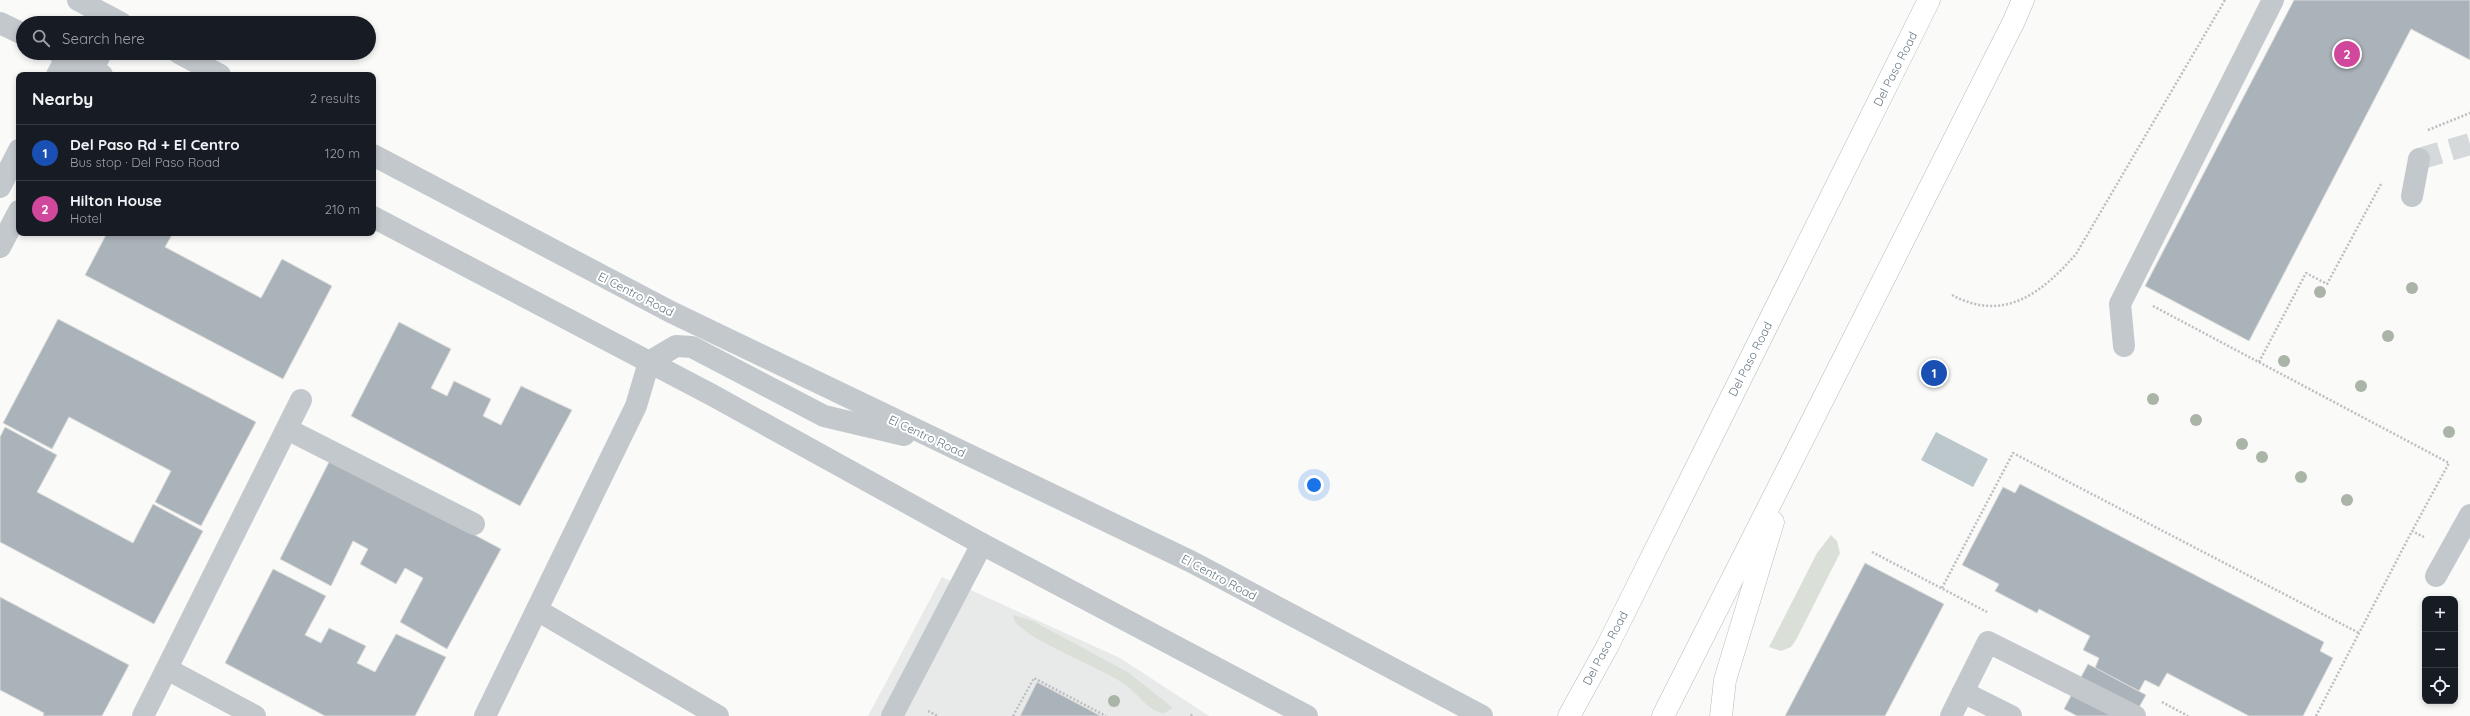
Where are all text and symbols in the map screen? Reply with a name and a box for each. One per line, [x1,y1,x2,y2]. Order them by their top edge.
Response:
search box [16,16,376,60]
icon: search [30,27,52,49]
text: Search here [62,29,145,48]
street label: Del Paso Road [1870,29,1920,109]
pin: 2 [2334,39,2360,69]
text: Nearby [32,88,93,109]
text: 2 results [310,90,360,106]
text: Del Paso Rd + El Centro [70,135,240,154]
text: 1 [42,145,48,161]
text: 120 m [325,145,360,161]
text: Bus stop · Del Paso Road [70,154,220,170]
text: Hilton House [70,191,162,210]
text: 2 [41,201,49,217]
text: 210 m [325,201,360,217]
text: Hotel [70,210,102,226]
street label: El Centro Road [596,268,676,320]
street label: Del Paso Road [1725,319,1775,399]
pin: 1 [1921,358,1947,388]
street label: El Centro Road [886,412,968,460]
your location [1304,475,1324,495]
street label: El Centro Road [1179,551,1259,603]
map controls [2422,596,2458,704]
button: + [2422,596,2458,632]
street label: Del Paso Road [1579,608,1631,688]
button: − [2422,632,2458,668]
button: locate [2422,668,2458,704]

